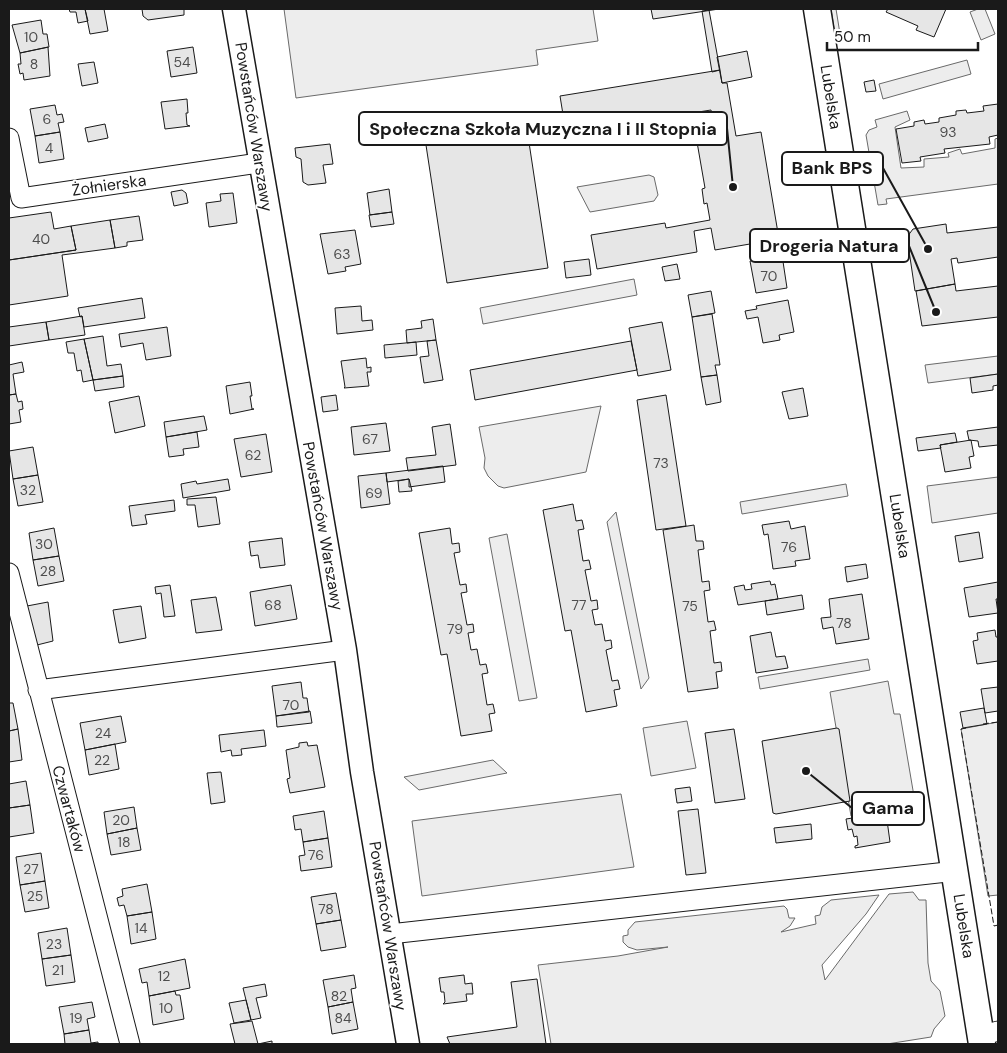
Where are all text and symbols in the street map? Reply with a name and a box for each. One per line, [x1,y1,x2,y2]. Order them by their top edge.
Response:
scale bar [827,20,978,52]
text: 50 m [834,27,871,47]
house number: 10 [24,28,38,46]
street label: Powstańców Warszawy [230,41,278,213]
house number: 54 [173,53,191,71]
house number: 8 [30,55,38,73]
street label: Lubelska [816,63,846,131]
house number: 6 [43,110,51,128]
callout: Społeczna Szkoła Muzyczna I i II Stopnia [359,112,727,145]
text: Społeczna Szkoła Muzyczna I i II Stopnia [369,117,717,141]
house number: 93 [940,123,956,141]
house number: 4 [45,139,54,157]
callout: Bank BPS [782,152,883,185]
text: Bank BPS [791,156,873,180]
street label: Żołnierska [70,169,148,201]
callout: Drogeria Natura [750,229,909,262]
house number: 40 [32,230,50,248]
text: Drogeria Natura [760,234,898,258]
house number: 63 [333,245,351,263]
house number: 70 [761,267,777,285]
house number: 67 [362,430,378,448]
street label: Powstańców Warszawy [298,440,348,612]
house number: 62 [245,446,261,464]
house number: 73 [653,454,669,472]
house number: 32 [20,481,36,499]
house number: 69 [365,484,383,502]
street label: Lubelska [885,492,915,560]
house number: 30 [35,535,53,553]
house number: 76 [781,538,797,556]
house number: 28 [40,562,56,580]
house number: 68 [264,596,282,614]
house number: 77 [572,596,586,614]
house number: 75 [682,597,698,615]
house number: 78 [836,614,852,632]
house number: 79 [447,620,463,638]
house number: 70 [283,696,299,714]
house number: 24 [95,724,112,742]
house number: 22 [94,751,110,769]
street label: Czwartaków [47,763,91,855]
callout: Gama [852,792,924,825]
text: Gama [862,796,914,820]
house number: 20 [112,811,130,829]
house number: 18 [118,833,130,851]
street label: Powstańców Warszawy [364,840,412,1012]
house number: 76 [308,846,324,864]
house number: 27 [23,860,39,878]
house number: 25 [27,887,43,905]
street label: Lubelska [949,892,979,960]
house number: 78 [318,900,334,918]
house number: 14 [135,919,148,937]
house number: 23 [46,935,62,953]
house number: 21 [52,961,64,979]
house number: 12 [158,967,170,985]
house number: 82 [331,987,347,1005]
house number: 10 [159,999,173,1017]
house number: 19 [69,1009,83,1027]
house number: 84 [334,1009,352,1027]

